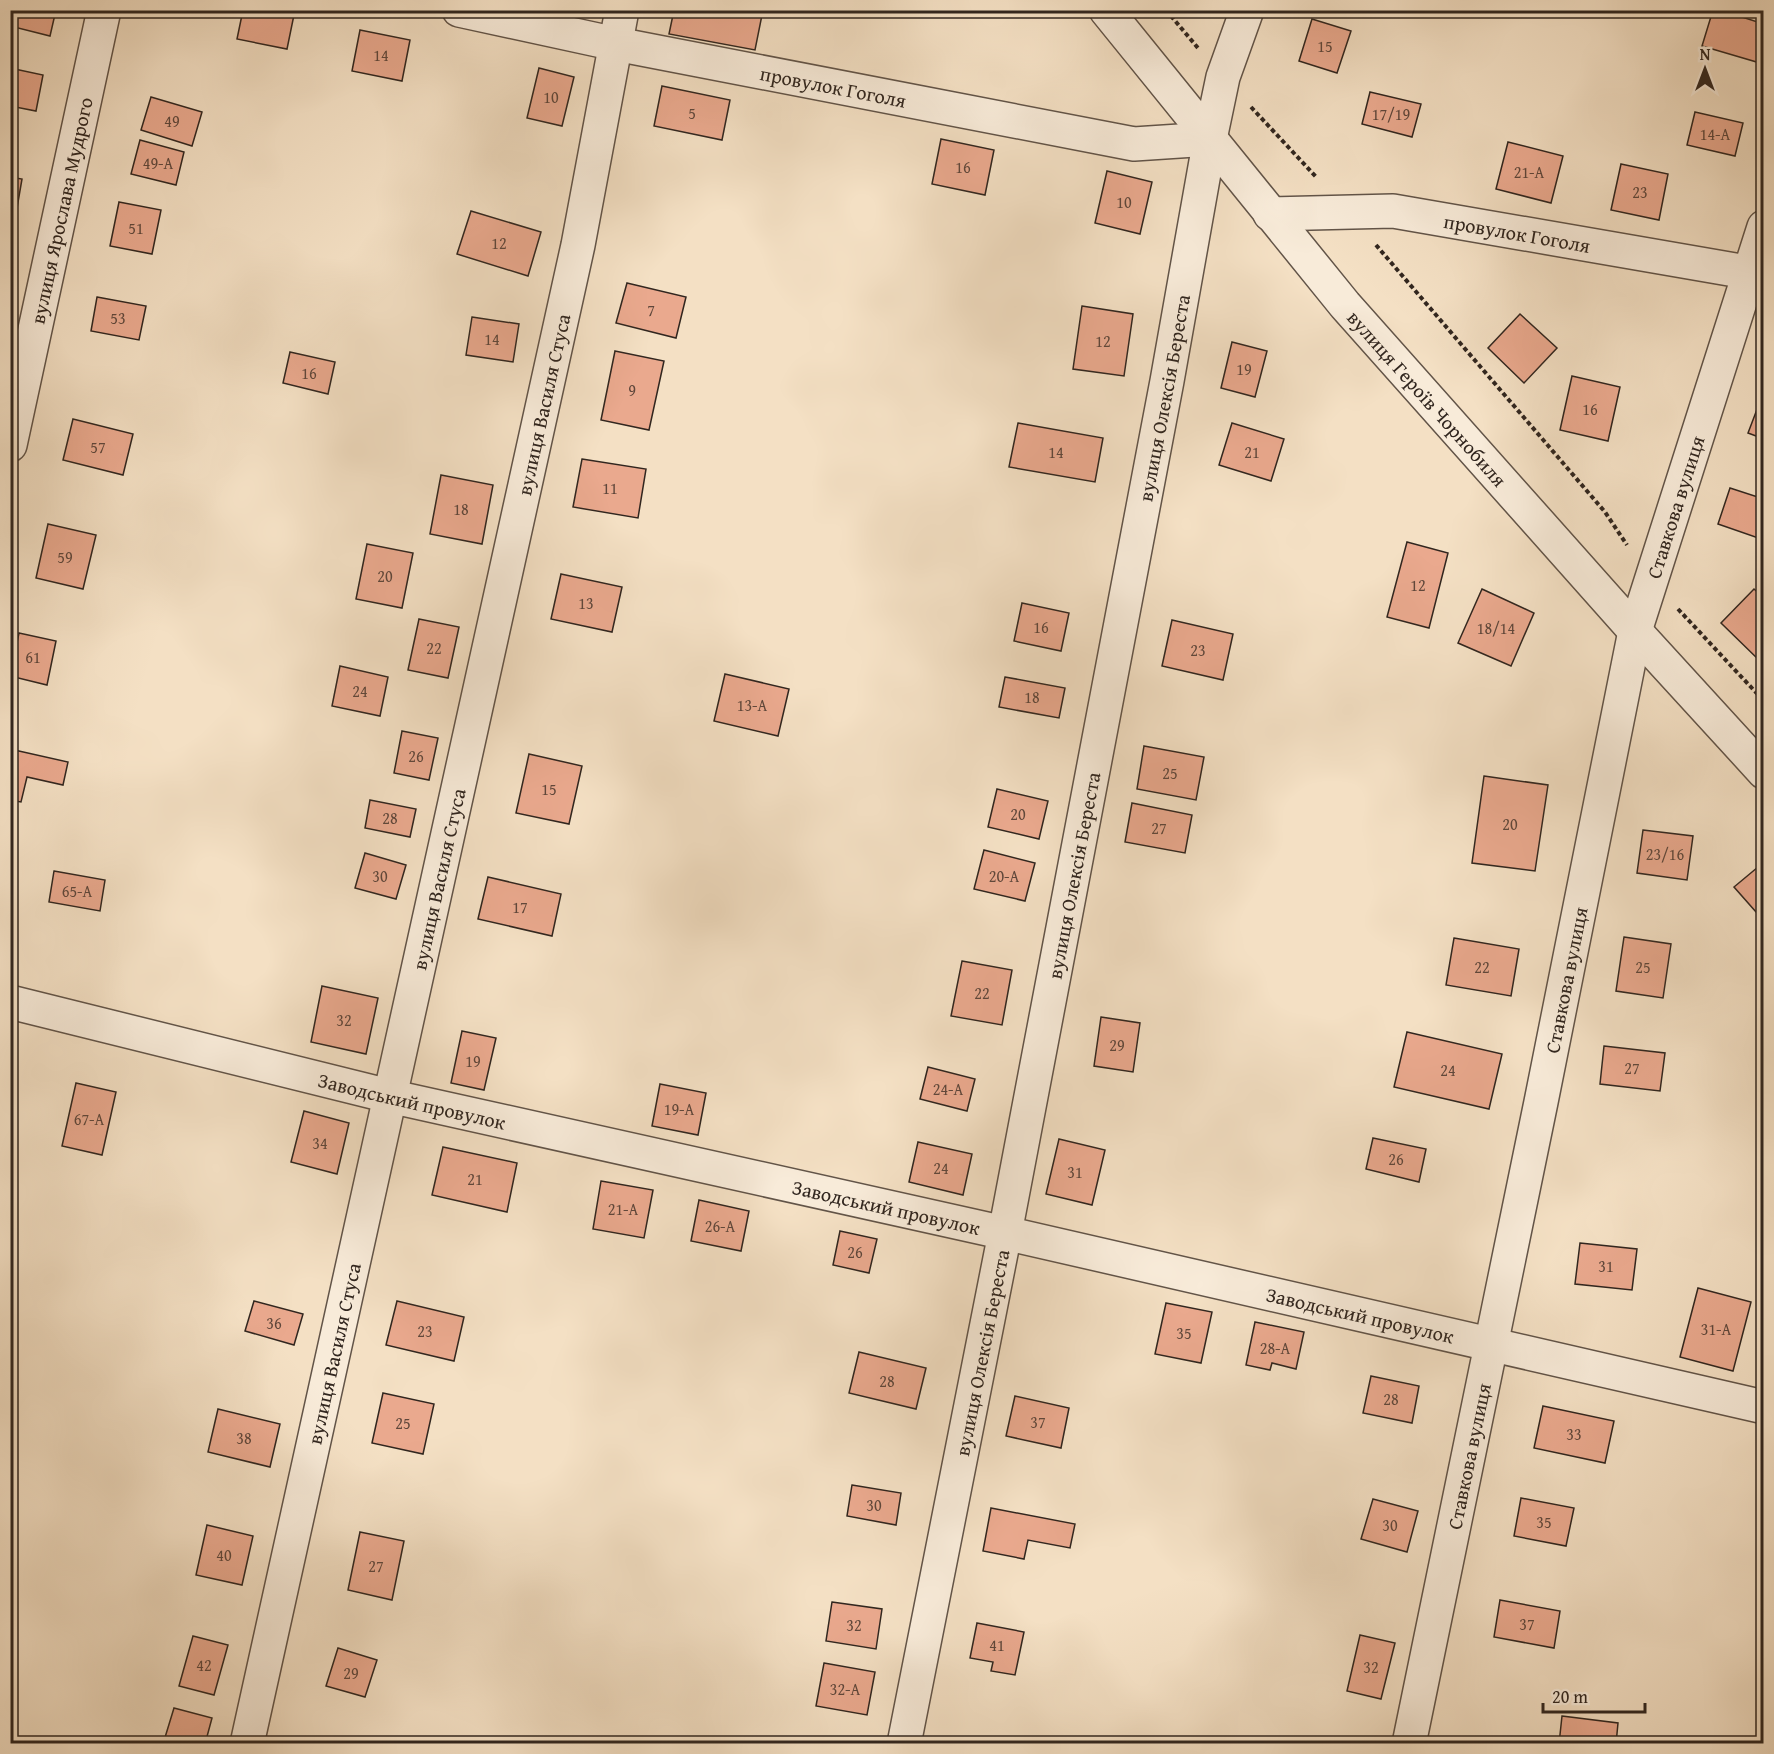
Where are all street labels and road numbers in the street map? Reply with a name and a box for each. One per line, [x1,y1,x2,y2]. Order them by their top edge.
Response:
street label: провулок Гоголя [758,58,909,114]
street label: вулиця Ярослава Мудрого [22,94,99,326]
street label: провулок Гоголя [1442,206,1593,259]
street label: вулиця Олексія Береста [1130,292,1197,504]
street label: вулиця Героїв Чорнобиля [1341,303,1514,493]
street label: вулиця Василя Стуса [509,310,577,498]
street label: Ставкова вулиця [1638,432,1711,582]
street label: вулиця Олексія Береста [1039,769,1107,981]
street label: вулиця Василя Стуса [404,785,472,972]
street label: Ставкова вулиця [1537,904,1594,1056]
street label: Заводський провулок [315,1065,509,1136]
street label: Заводський провулок [790,1172,984,1242]
street label: вулиця Олексія Береста [947,1246,1016,1458]
street label: вулиця Василя Стуса [299,1259,367,1447]
street label: Заводський провулок [1264,1279,1457,1350]
street label: Ставкова вулиця [1439,1380,1497,1532]

